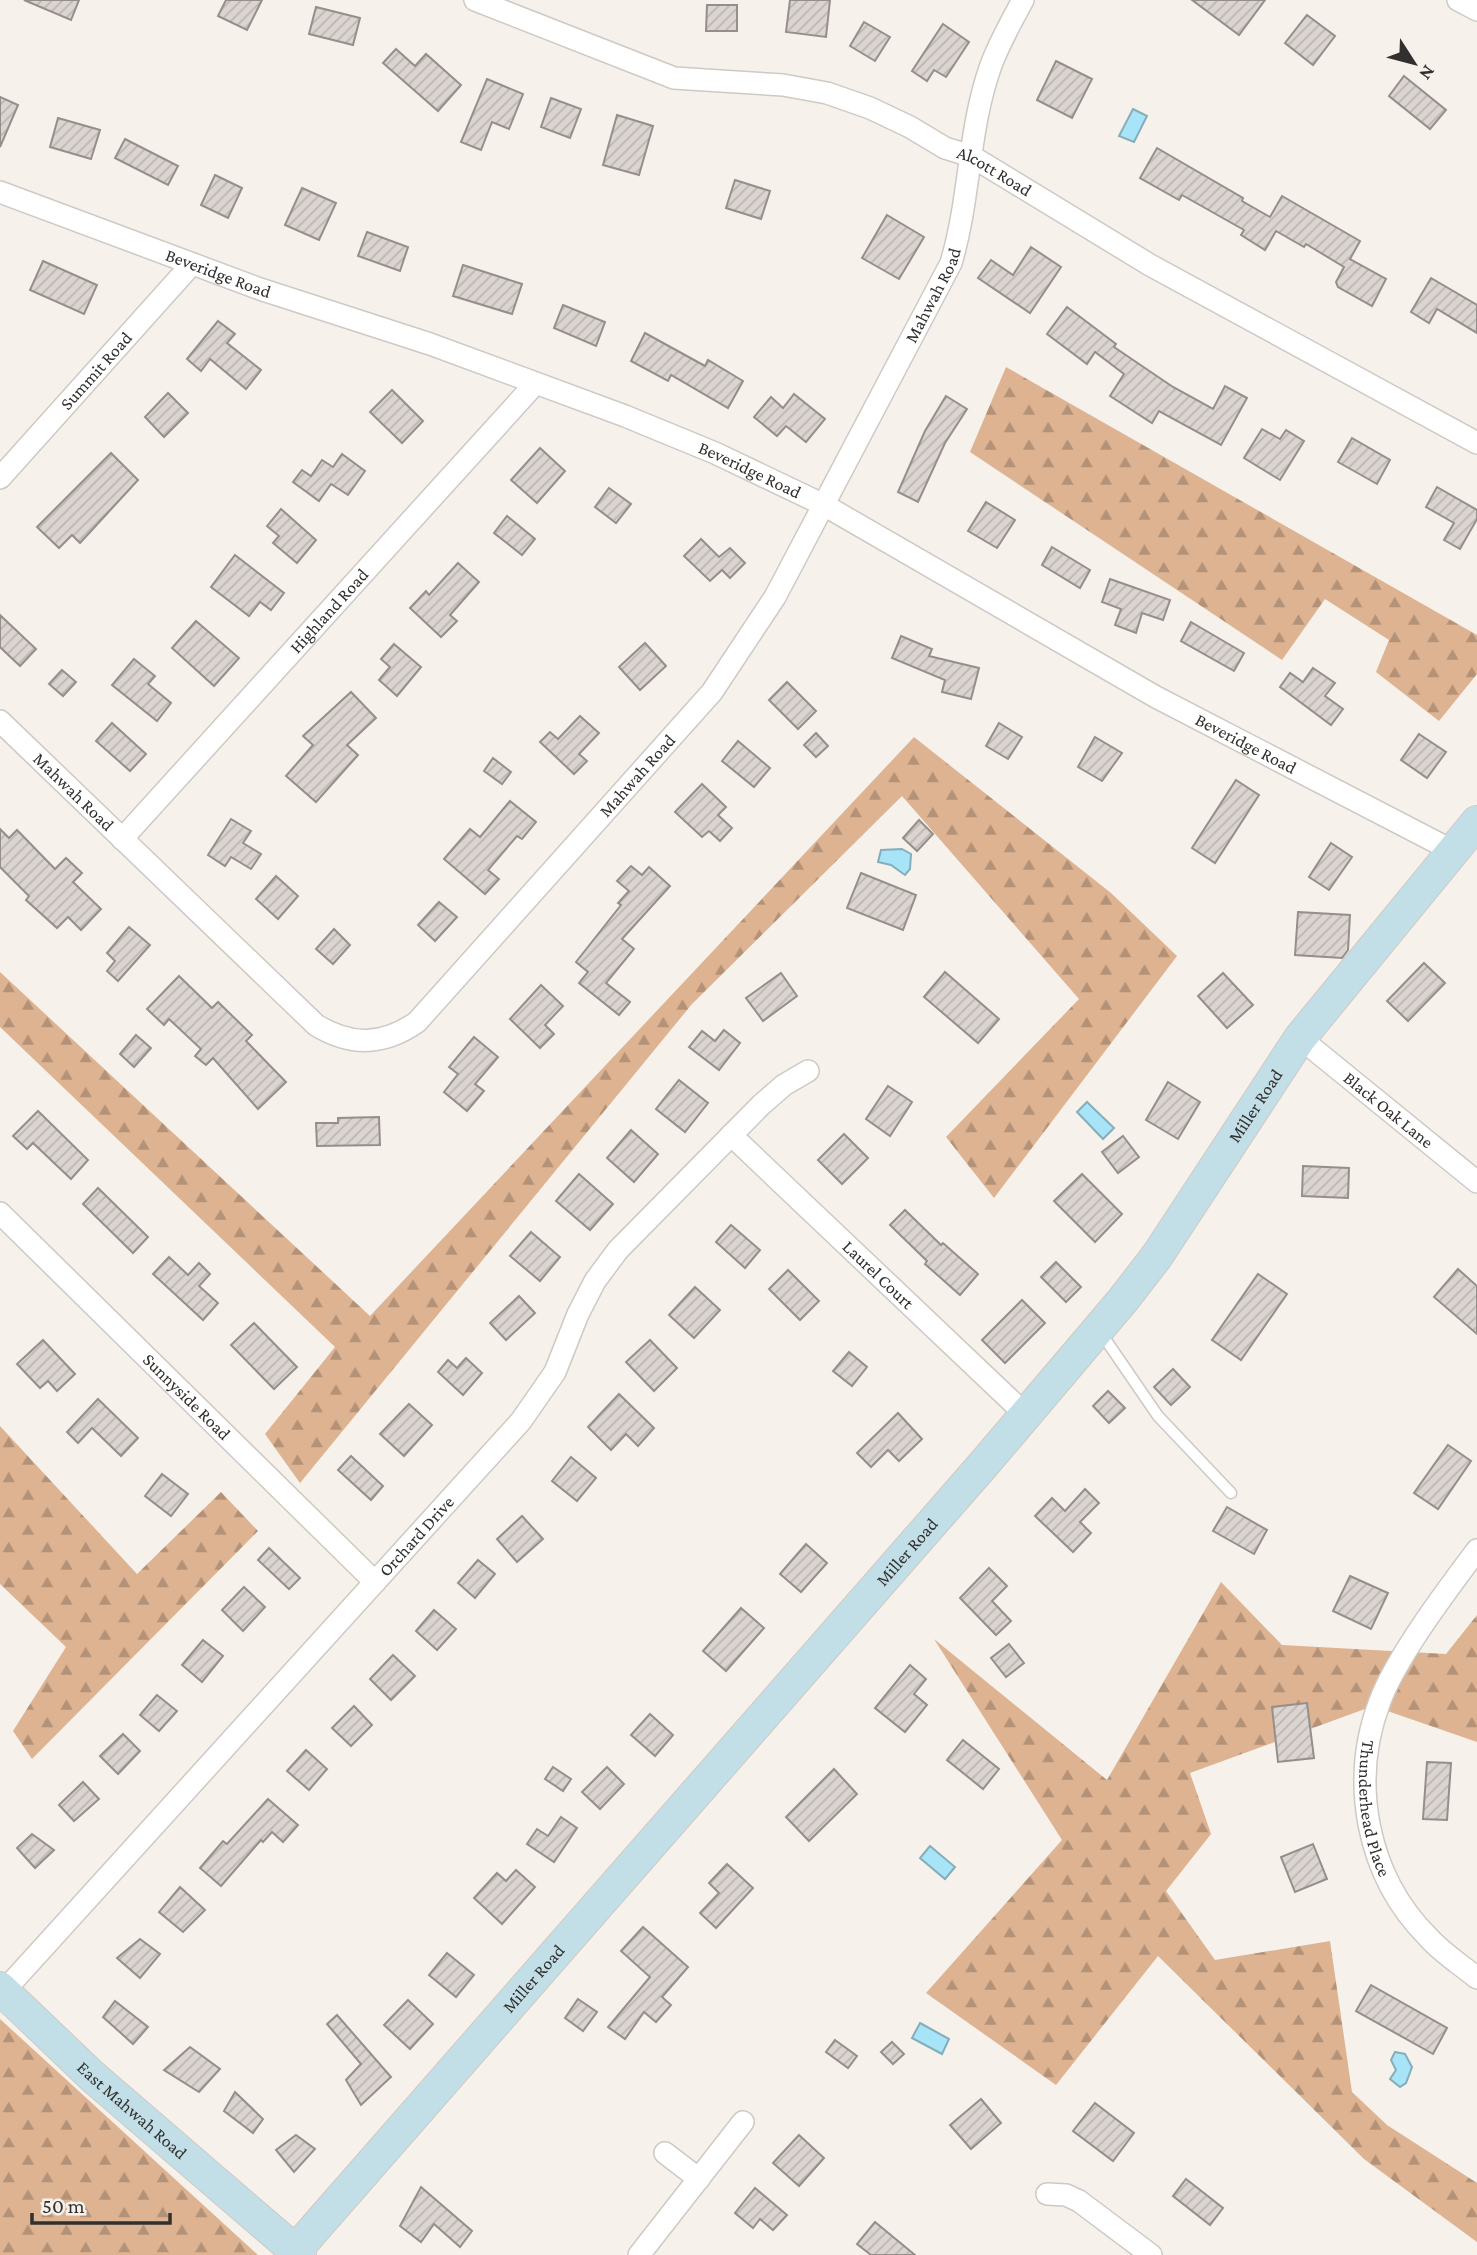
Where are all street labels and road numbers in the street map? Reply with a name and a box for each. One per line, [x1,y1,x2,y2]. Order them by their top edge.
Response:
street label: Alcott Road [955,142,1036,201]
street label: Beveridge Road [163,245,274,302]
street label: Mahwah Road [901,245,965,346]
street label: Summit Road [56,327,137,414]
street label: Beveridge Road [696,437,805,503]
street label: Highland Road [286,564,373,657]
street label: Beveridge Road [1192,709,1300,778]
street label: Mahwah Road [595,730,680,821]
street label: Mahwah Road [29,748,118,835]
street label: Miller Road [1224,1065,1287,1146]
street label: Black Oak Lane [1340,1068,1437,1152]
street label: Laurel Court [839,1236,919,1314]
street label: Sunnyside Road [139,1349,235,1444]
street label: Orchard Drive [375,1492,458,1581]
street label: Miller Road [872,1514,942,1590]
street label: Thunderhead Place [1355,1739,1395,1880]
street label: Miller Road [498,1940,569,2017]
street label: East Mahwah Road [73,2057,191,2163]

